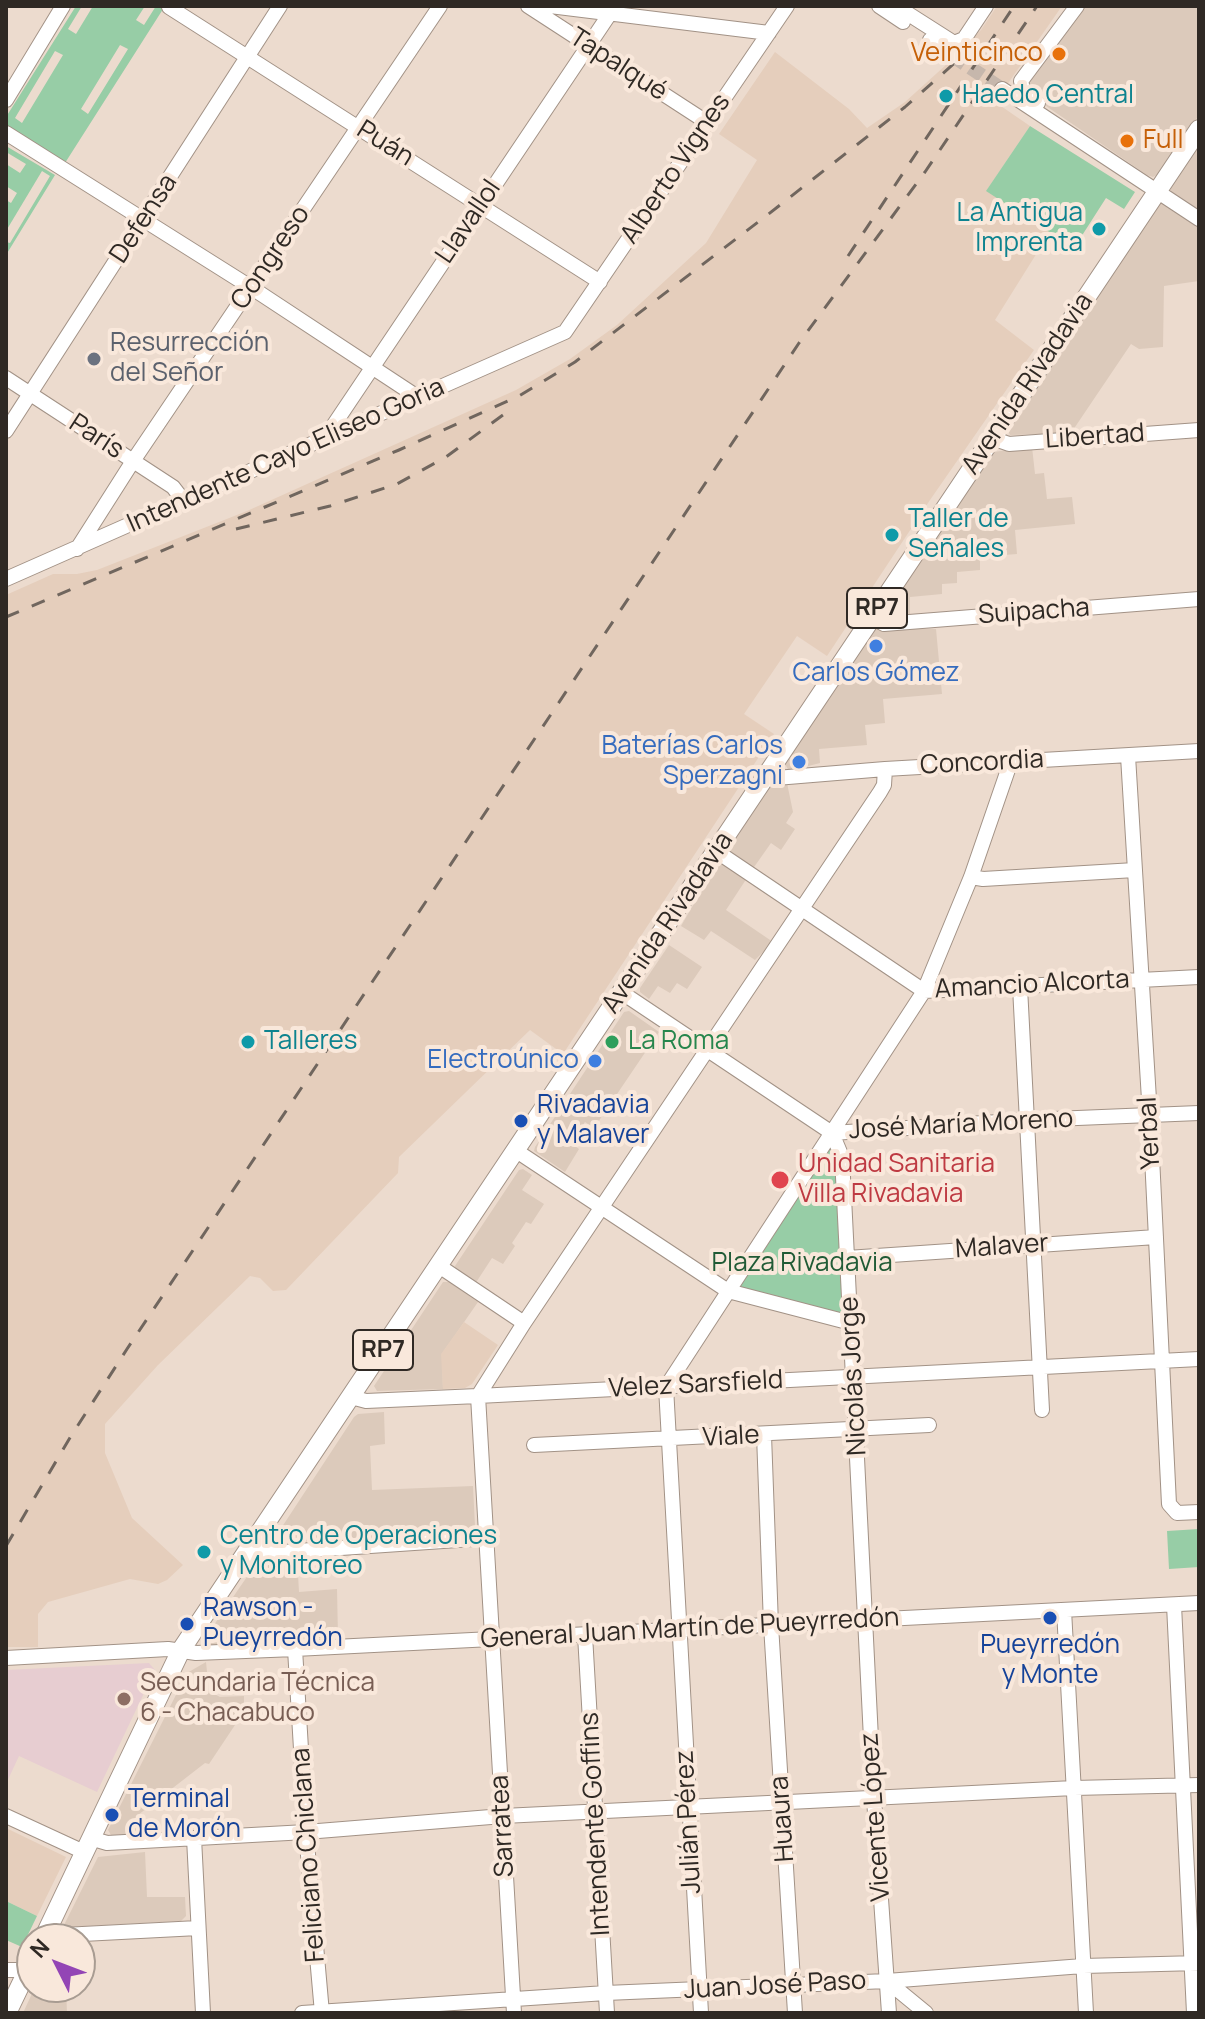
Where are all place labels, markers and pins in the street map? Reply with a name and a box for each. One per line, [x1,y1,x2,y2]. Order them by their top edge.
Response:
place label: Veinticinco [911,38,1043,70]
marker: Veinticinco [1050,45,1068,63]
place label: Haedo Central [962,80,1134,112]
marker: Haedo Central [937,87,955,105]
place label: Full [1143,125,1184,157]
marker: Full [1118,132,1136,150]
place label: La Antigua Imprenta [956,198,1083,260]
marker: La Antigua Imprenta [1090,220,1108,238]
place label: Resurrección del Señor [110,328,269,390]
marker: Resurrección del Señor [85,350,103,368]
place label: Taller de Señales [908,504,1009,566]
marker: Taller de Señales [883,526,901,544]
marker: Carlos Gómez [867,637,885,655]
place label: Carlos Gómez [792,658,960,690]
place label: Baterías Carlos Sperzagni [601,731,783,792]
marker: Baterías Carlos Sperzagni [790,753,808,771]
place label: Talleres [264,1026,357,1058]
place label: La Roma [628,1026,729,1058]
marker: Talleres [239,1033,257,1051]
marker: La Roma [603,1033,621,1051]
place label: Electroúnico [427,1045,579,1077]
marker: Electroúnico [586,1052,604,1070]
place label: Rivadavia y Malaver [537,1090,649,1152]
marker: Rivadavia y Malaver [512,1112,530,1130]
place label: Unidad Sanitaria Villa Rivadavia [798,1149,995,1210]
marker: Unidad Sanitaria Villa Rivadavia [769,1169,791,1191]
place label: Centro de Operaciones y Monitoreo [220,1521,497,1582]
marker: Centro de Operaciones y Monitoreo [195,1543,213,1561]
place label: Rawson - Pueyrredón [203,1593,343,1654]
marker: Pueyrredón y Monte [1041,1609,1059,1627]
marker: Rawson - Pueyrredón [178,1615,196,1633]
place label: Pueyrredón y Monte [980,1630,1120,1692]
place label: Secundaria Técnica 6 - Chacabuco [140,1668,375,1730]
marker: Secundaria Técnica 6 - Chacabuco [115,1690,133,1708]
place label: Terminal de Morón [128,1784,241,1846]
marker: Terminal de Morón [103,1806,121,1824]

